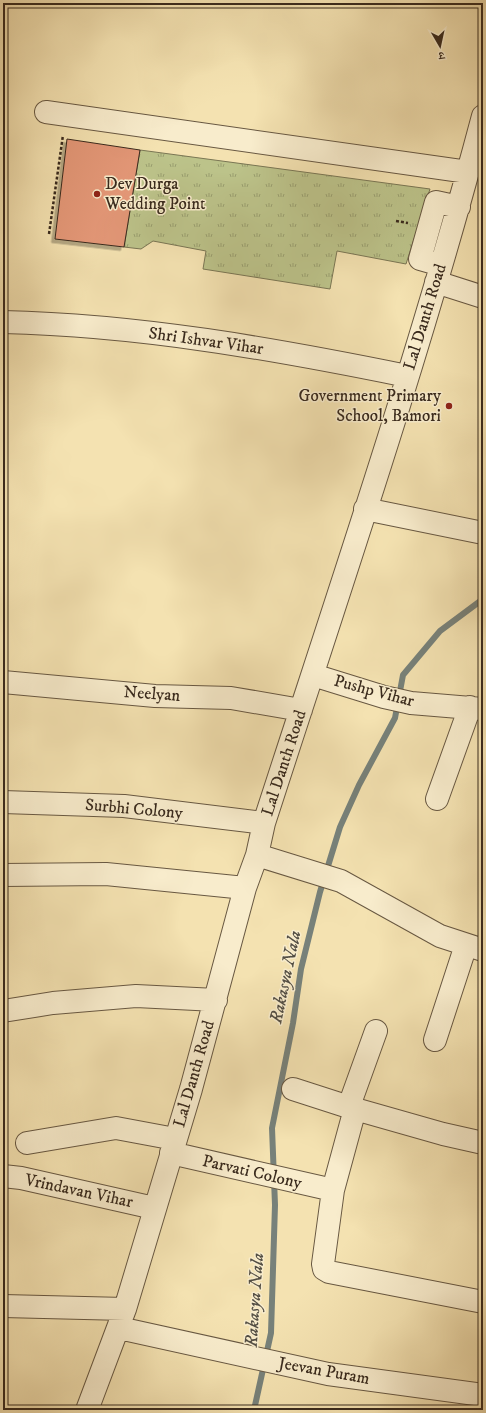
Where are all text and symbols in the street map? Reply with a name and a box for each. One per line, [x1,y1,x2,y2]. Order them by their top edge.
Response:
north arrow [420,26,460,66]
text: उ [436,47,446,62]
place label: Dev Durga Wedding Point [104,173,206,215]
marker: Dev Durga Wedding Point [92,189,102,199]
street label: Lal Danth Road [398,261,452,373]
street label: Shri Ishvar Vihar [147,322,266,360]
place label: Government Primary School, Bamori [299,385,442,427]
marker: Government Primary School, Bamori [444,401,454,411]
street label: Pushp Vihar [331,670,417,712]
street label: Neelyan [123,681,181,707]
street label: Lal Danth Road [257,707,312,819]
street label: Surbhi Colony [84,794,185,824]
water label: Rakasya Nala [265,928,307,1027]
street label: Lal Danth Road [168,1018,220,1130]
street label: Parvati Colony [200,1150,305,1194]
street label: Vrindavan Vihar [22,1169,136,1213]
water label: Rakasya Nala [241,1252,269,1349]
street label: Jeevan Puram [275,1352,372,1390]

